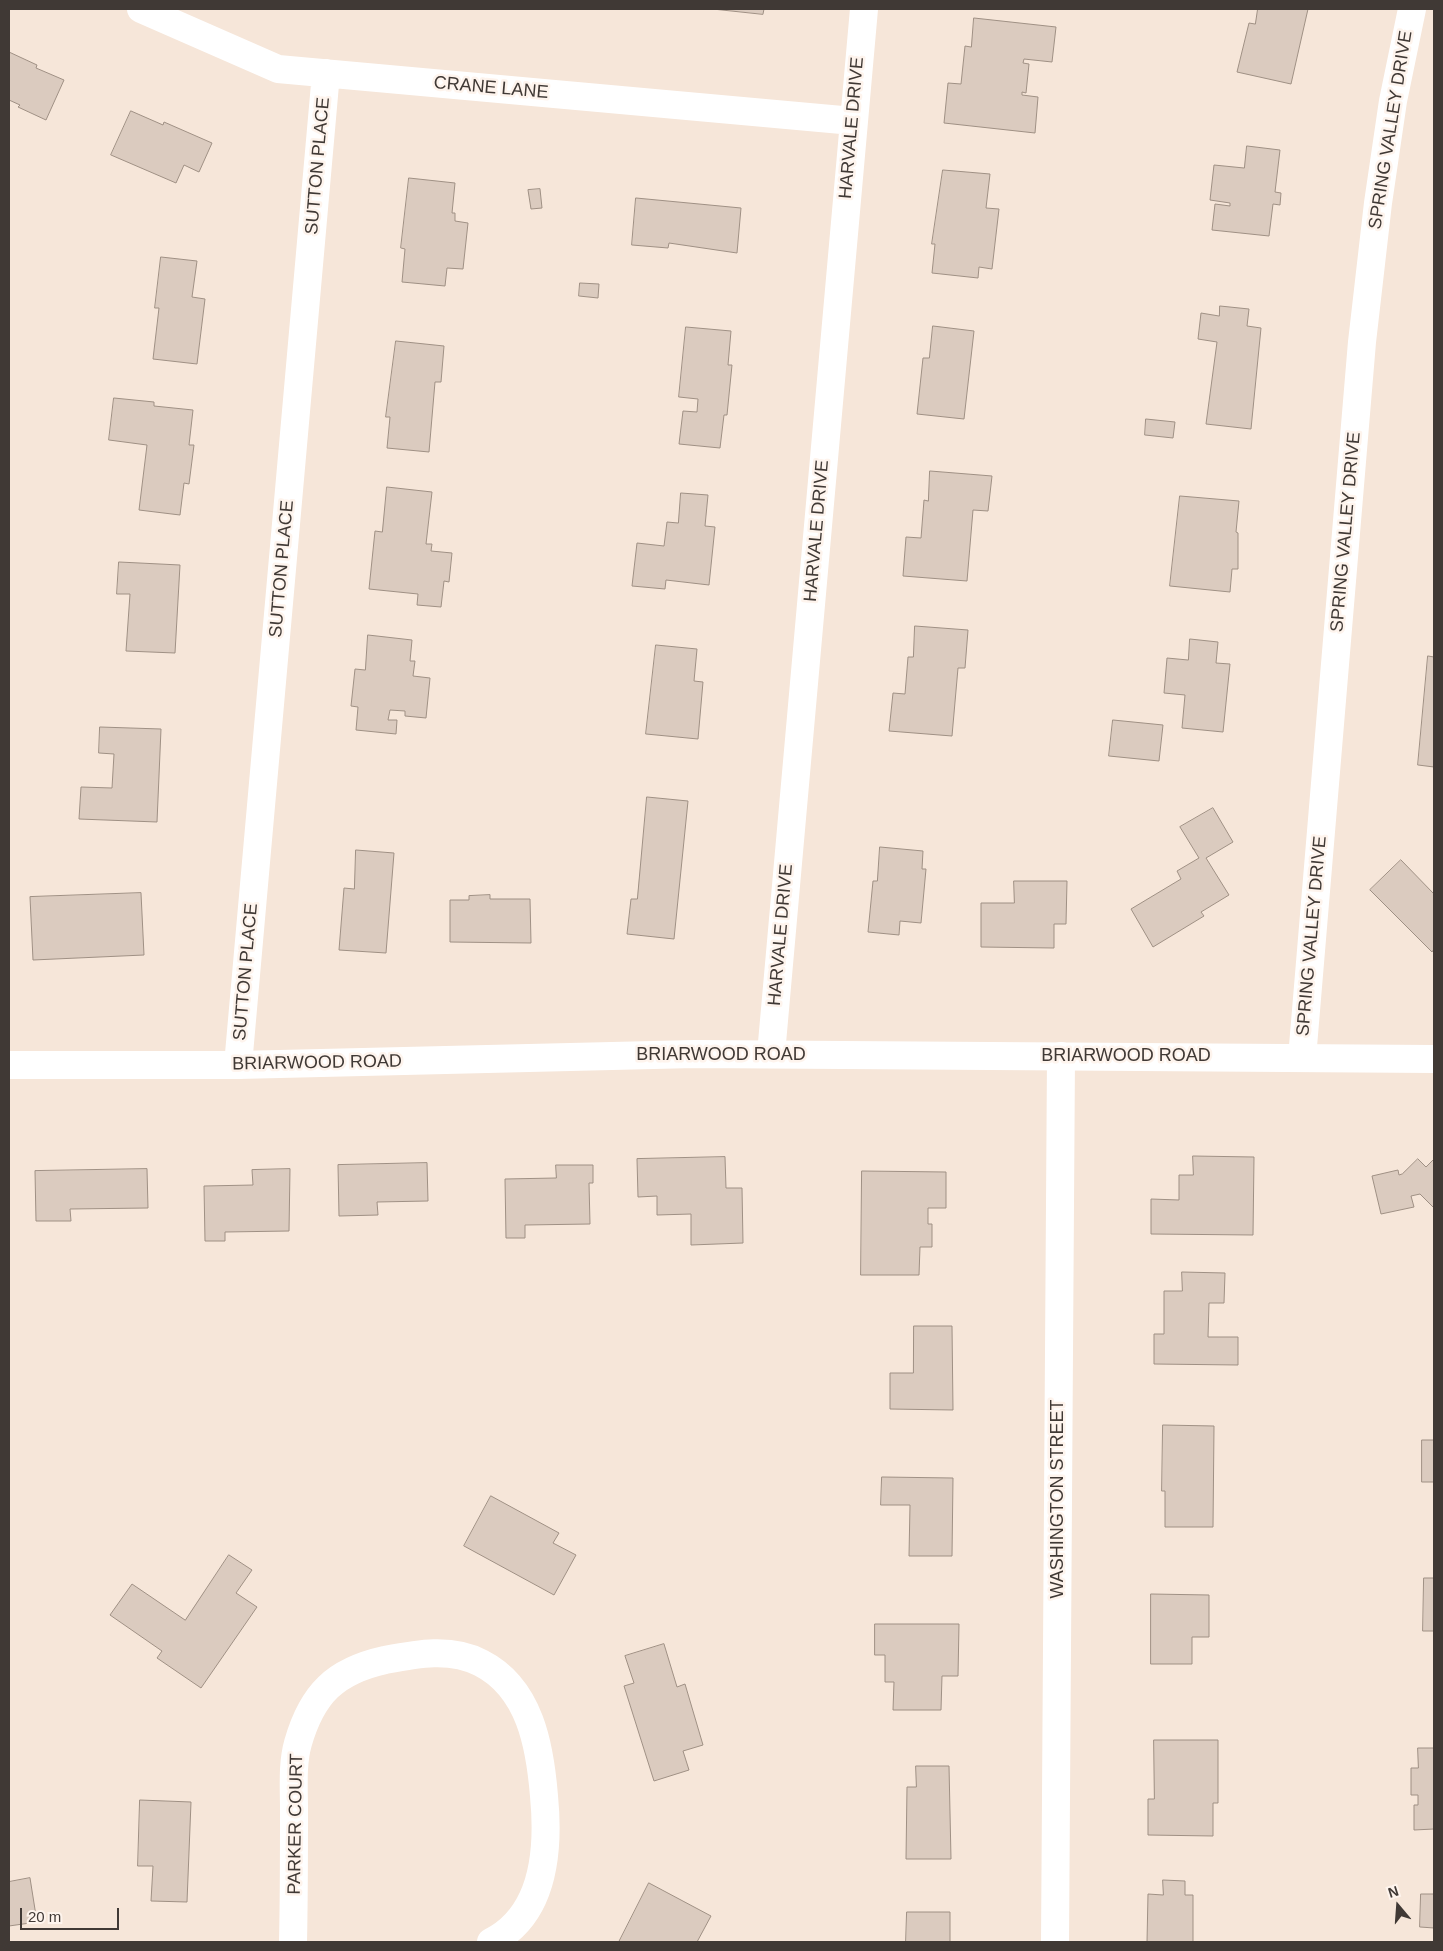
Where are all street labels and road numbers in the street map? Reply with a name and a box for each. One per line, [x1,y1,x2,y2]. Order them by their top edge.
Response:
street label: SPRING VALLEY DRIVE [1365,29,1417,231]
street label: HARVALE DRIVE [835,56,869,200]
street label: CRANE LANE [433,72,549,104]
street label: SUTTON PLACE [301,96,335,236]
street label: SPRING VALLEY DRIVE [1326,431,1366,633]
street label: HARVALE DRIVE [800,459,834,603]
street label: SUTTON PLACE [265,499,299,639]
street label: SPRING VALLEY DRIVE [1292,835,1332,1037]
street label: HARVALE DRIVE [764,863,798,1007]
street label: SUTTON PLACE [229,902,263,1042]
street label: BRIARWOOD ROAD [636,1044,806,1066]
street label: BRIARWOOD ROAD [1041,1045,1211,1067]
street label: BRIARWOOD ROAD [232,1051,402,1075]
street label: WASHINGTON STREET [1047,1399,1069,1599]
street label: PARKER COURT [284,1753,308,1895]

